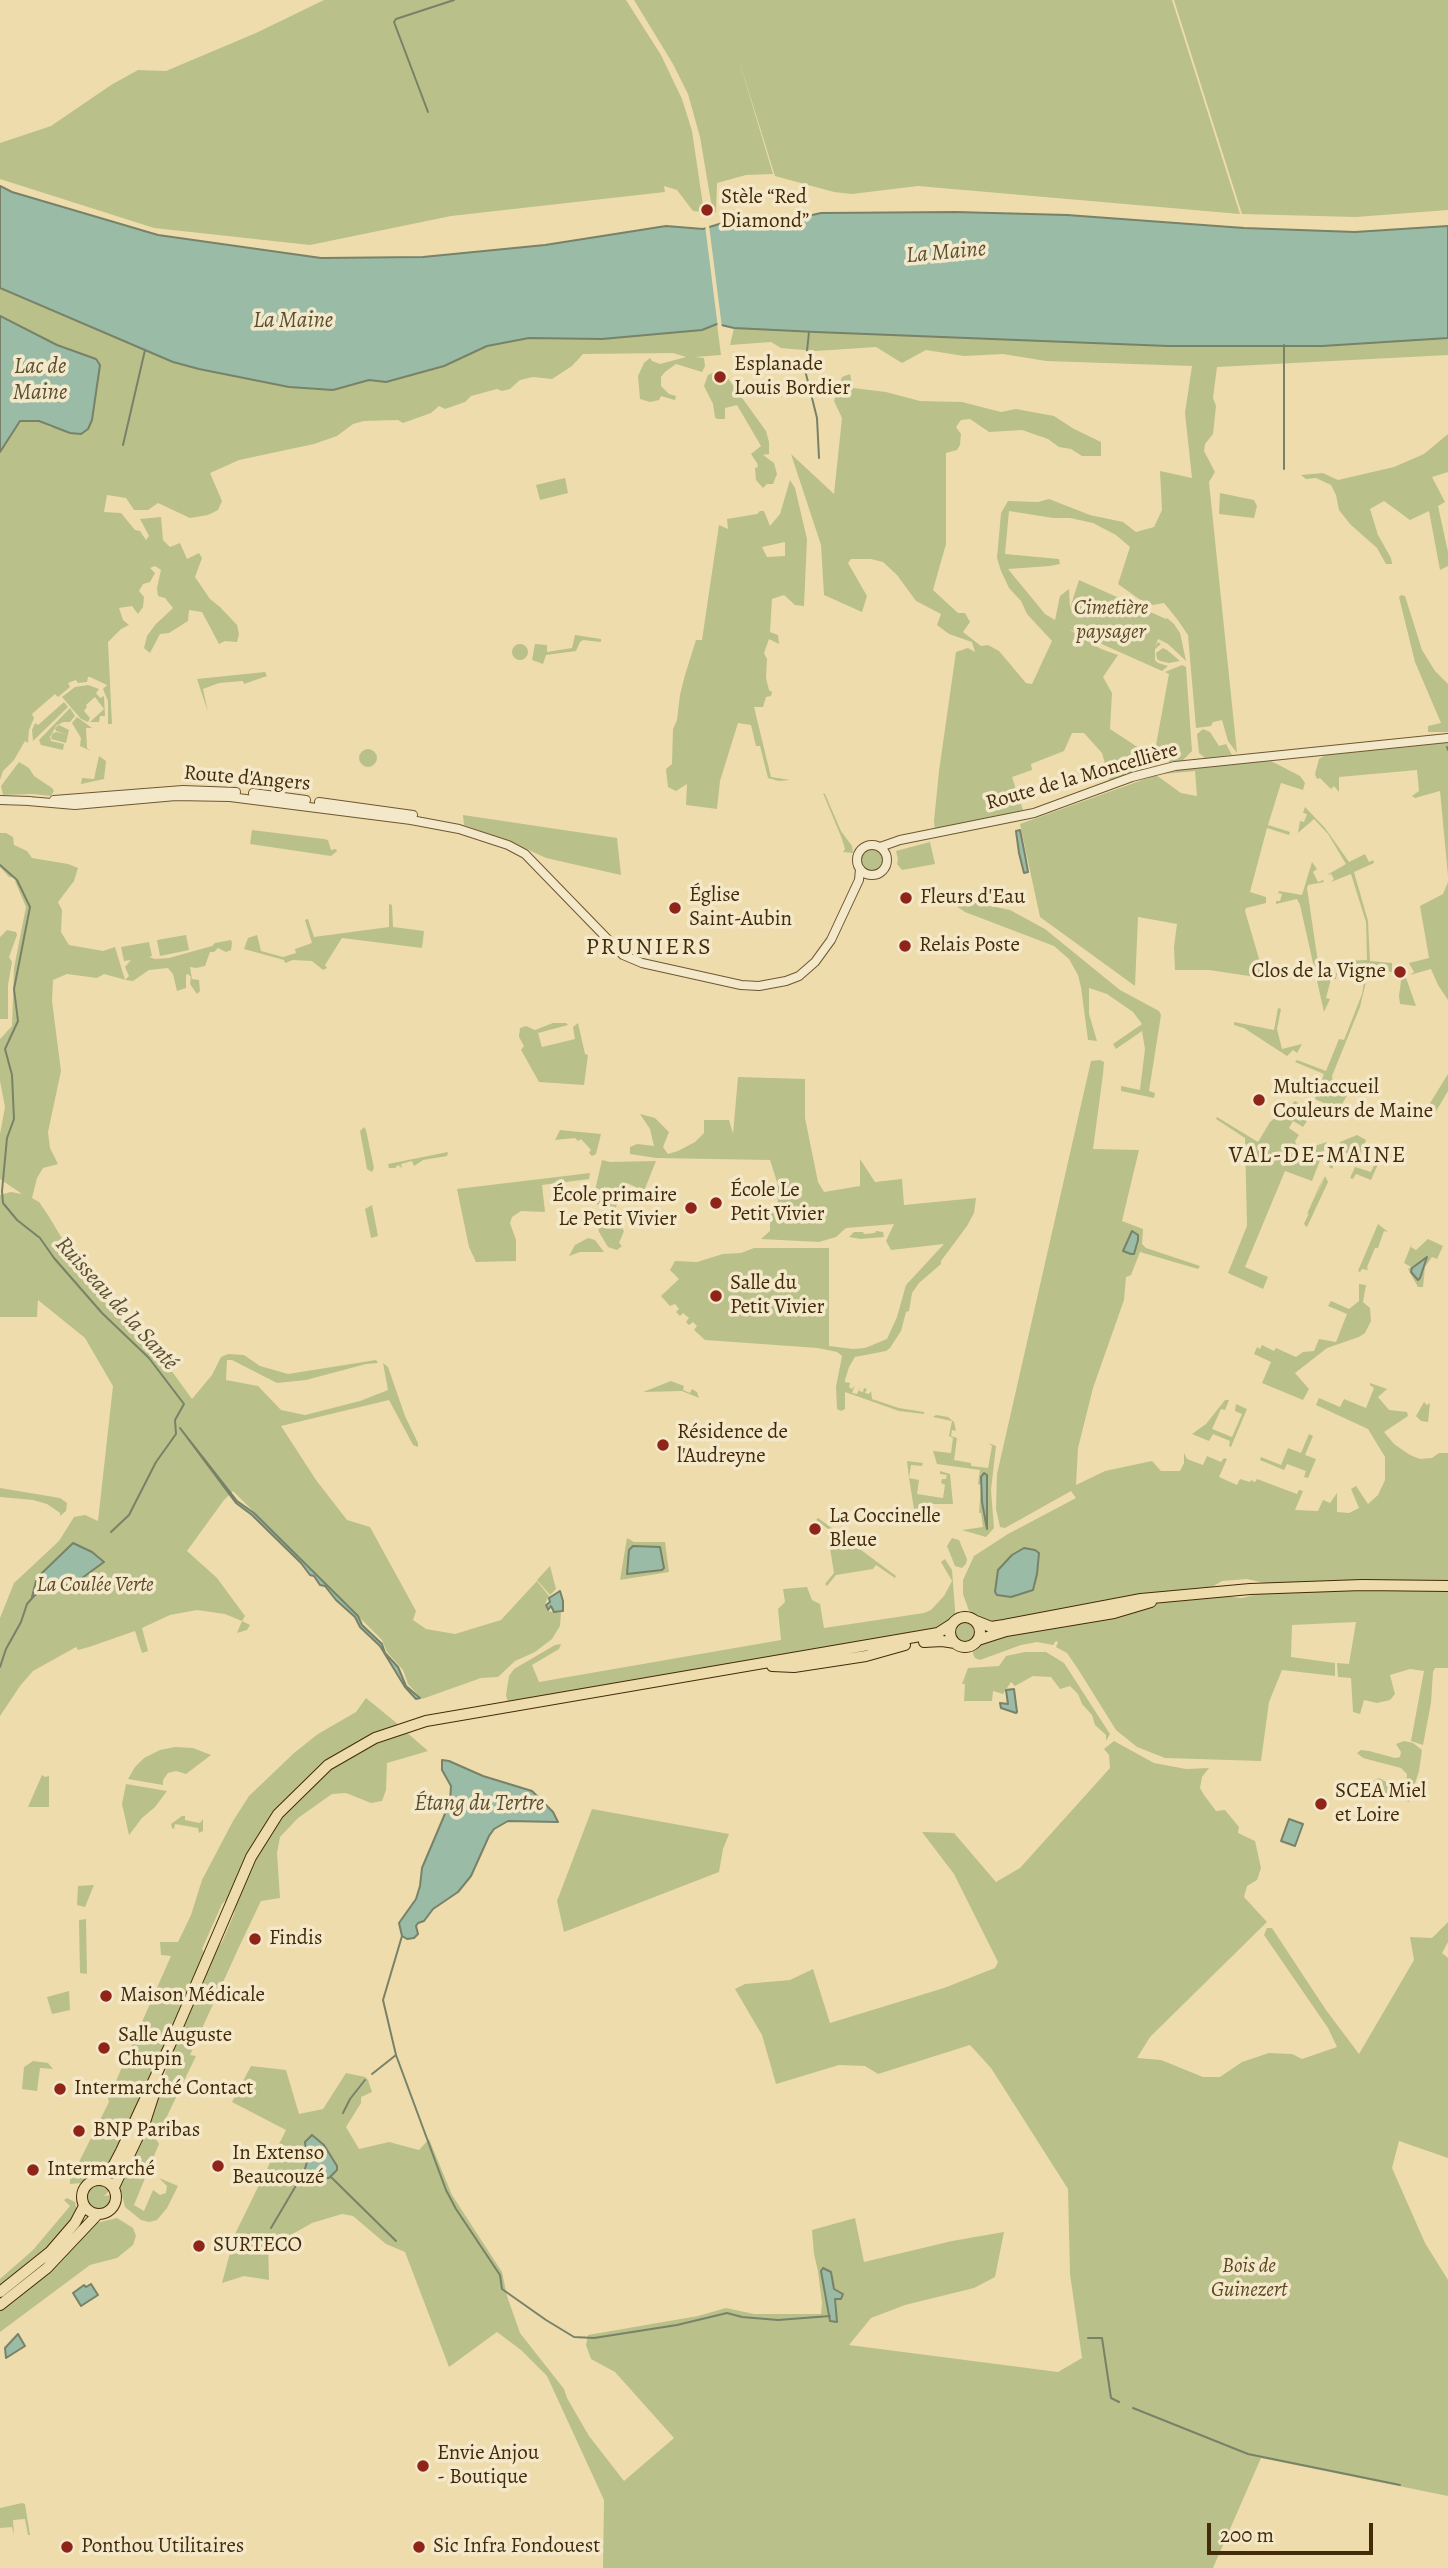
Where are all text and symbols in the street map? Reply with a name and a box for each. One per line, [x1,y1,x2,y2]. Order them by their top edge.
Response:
place label: Stèle “Red Diamond” [721,185,809,235]
marker: Stèle “Red Diamond” [699,202,715,218]
water label: La Maine [905,236,987,270]
water label: La Maine [253,307,333,335]
place label: Esplanade Louis Bordier [734,352,850,402]
water label: Lac de Maine [13,353,67,407]
marker: Esplanade Louis Bordier [712,369,728,385]
park label: Cimetière paysager [1074,596,1148,646]
street label: Route de la Moncellière [983,738,1181,816]
street label: Route d'Angers [183,761,311,797]
place label: Église Saint-Aubin [689,883,792,933]
place label: Fleurs d'Eau [920,885,1025,911]
marker: Fleurs d'Eau [898,890,914,906]
marker: Église Saint-Aubin [667,900,683,916]
place label: Relais Poste [919,933,1020,959]
district label: PRUNIERS [586,934,712,962]
marker: Relais Poste [897,938,913,954]
place label: Clos de la Vigne [1251,959,1386,985]
marker: Clos de la Vigne [1392,964,1408,980]
place label: Multiaccueil Couleurs de Maine [1273,1075,1433,1125]
marker: Multiaccueil Couleurs de Maine [1251,1092,1267,1108]
district label: VAL-DE-MAINE [1230,1142,1406,1170]
place label: École Le Petit Vivier [730,1178,825,1228]
place label: École primaire Le Petit Vivier [552,1183,677,1233]
marker: École Le Petit Vivier [708,1195,724,1211]
marker: École primaire Le Petit Vivier [683,1200,699,1216]
water label: Ruisseau de la Santé [49,1231,183,1377]
place label: Salle du Petit Vivier [730,1271,825,1321]
marker: Salle du Petit Vivier [708,1288,724,1304]
place label: Résidence de l'Audreyne [677,1420,788,1470]
marker: Résidence de l'Audreyne [655,1437,671,1453]
place label: La Coccinelle Bleue [829,1504,941,1554]
marker: La Coccinelle Bleue [807,1521,823,1537]
park label: La Coulée Verte [36,1573,154,1599]
place label: SCEA Miel et Loire [1335,1779,1426,1829]
water label: Étang du Tertre [414,1790,544,1818]
marker: SCEA Miel et Loire [1313,1796,1329,1812]
place label: Findis [269,1926,322,1952]
marker: Findis [247,1931,263,1947]
place label: Maison Médicale [120,1983,265,2009]
marker: Maison Médicale [98,1988,114,2004]
place label: Salle Auguste Chupin [118,2023,232,2073]
marker: Salle Auguste Chupin [96,2040,112,2056]
place label: Intermarché Contact [74,2076,253,2102]
marker: Intermarché Contact [52,2081,68,2097]
place label: BNP Paribas [93,2118,200,2144]
marker: BNP Paribas [71,2123,87,2139]
place label: In Extenso Beaucouzé [232,2141,324,2191]
place label: Intermarché [47,2157,155,2183]
marker: In Extenso Beaucouzé [210,2158,226,2174]
marker: Intermarché [25,2162,41,2178]
place label: SURTECO [213,2233,302,2259]
marker: SURTECO [191,2238,207,2254]
park label: Bois de Guinezert [1211,2254,1287,2304]
place label: Envie Anjou - Boutique [437,2441,539,2491]
marker: Envie Anjou - Boutique [415,2458,431,2474]
scale bar [1210,2508,1376,2552]
text: 200 m [1220,2521,1274,2549]
place label: Ponthou Utilitaires [81,2534,244,2560]
place label: Sic Infra Fondouest [433,2534,600,2560]
marker: Ponthou Utilitaires [59,2539,75,2555]
marker: Sic Infra Fondouest [411,2539,427,2555]

